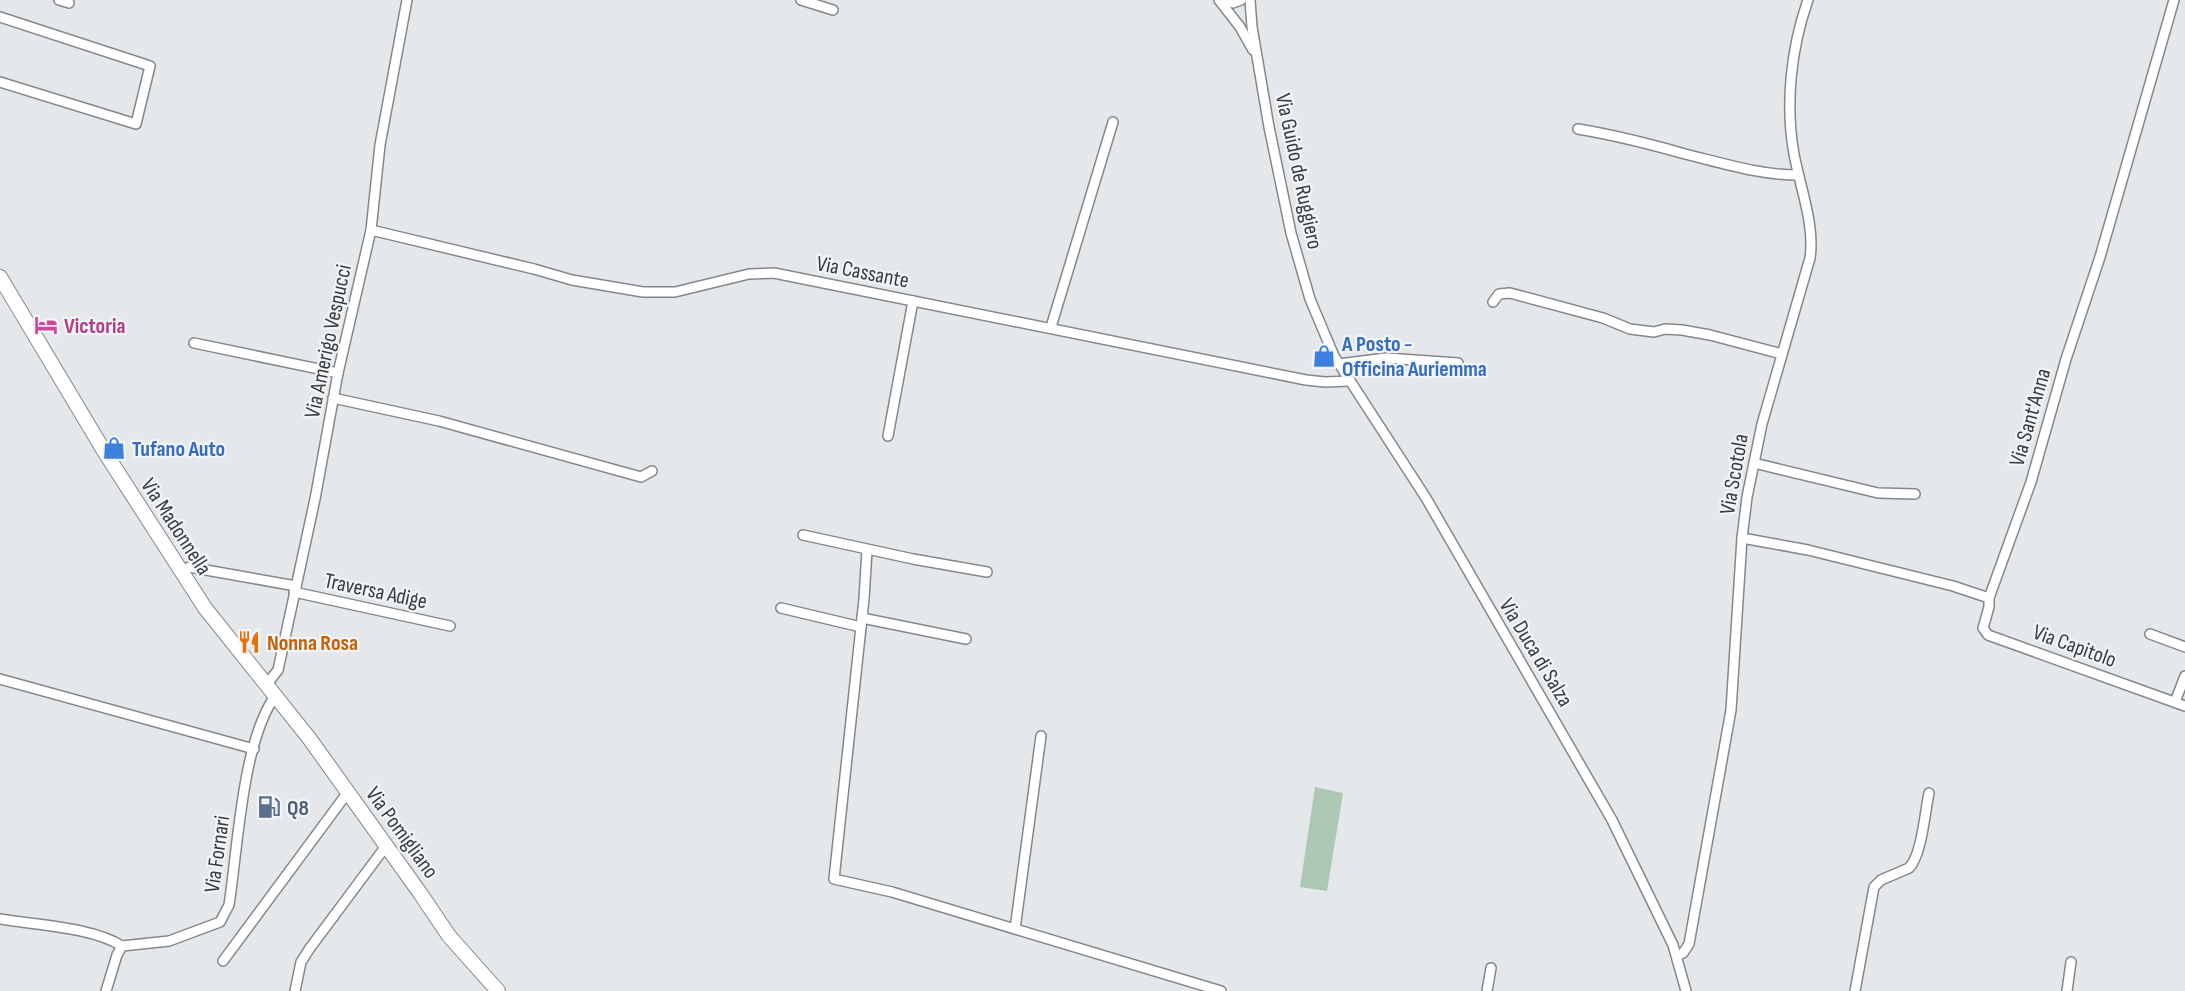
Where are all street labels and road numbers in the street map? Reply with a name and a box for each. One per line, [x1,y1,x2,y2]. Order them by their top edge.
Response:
street label: Via Guido de Ruggiero [1269,91,1328,252]
street label: Via Cassante [814,250,911,295]
street label: Via Amerigo Vespucci [299,262,358,421]
street label: Via Sant'Anna [2004,365,2057,470]
street label: Via Scotola [1714,432,1755,517]
street label: Via Madonnella [134,473,217,580]
street label: Traversa Adige [322,567,430,616]
street label: Via Duca di Salza [1493,594,1579,712]
street label: Via Capitolo [2029,619,2120,674]
street label: Via Pomigliano [359,782,444,884]
street label: Via Fornari [199,814,236,895]

